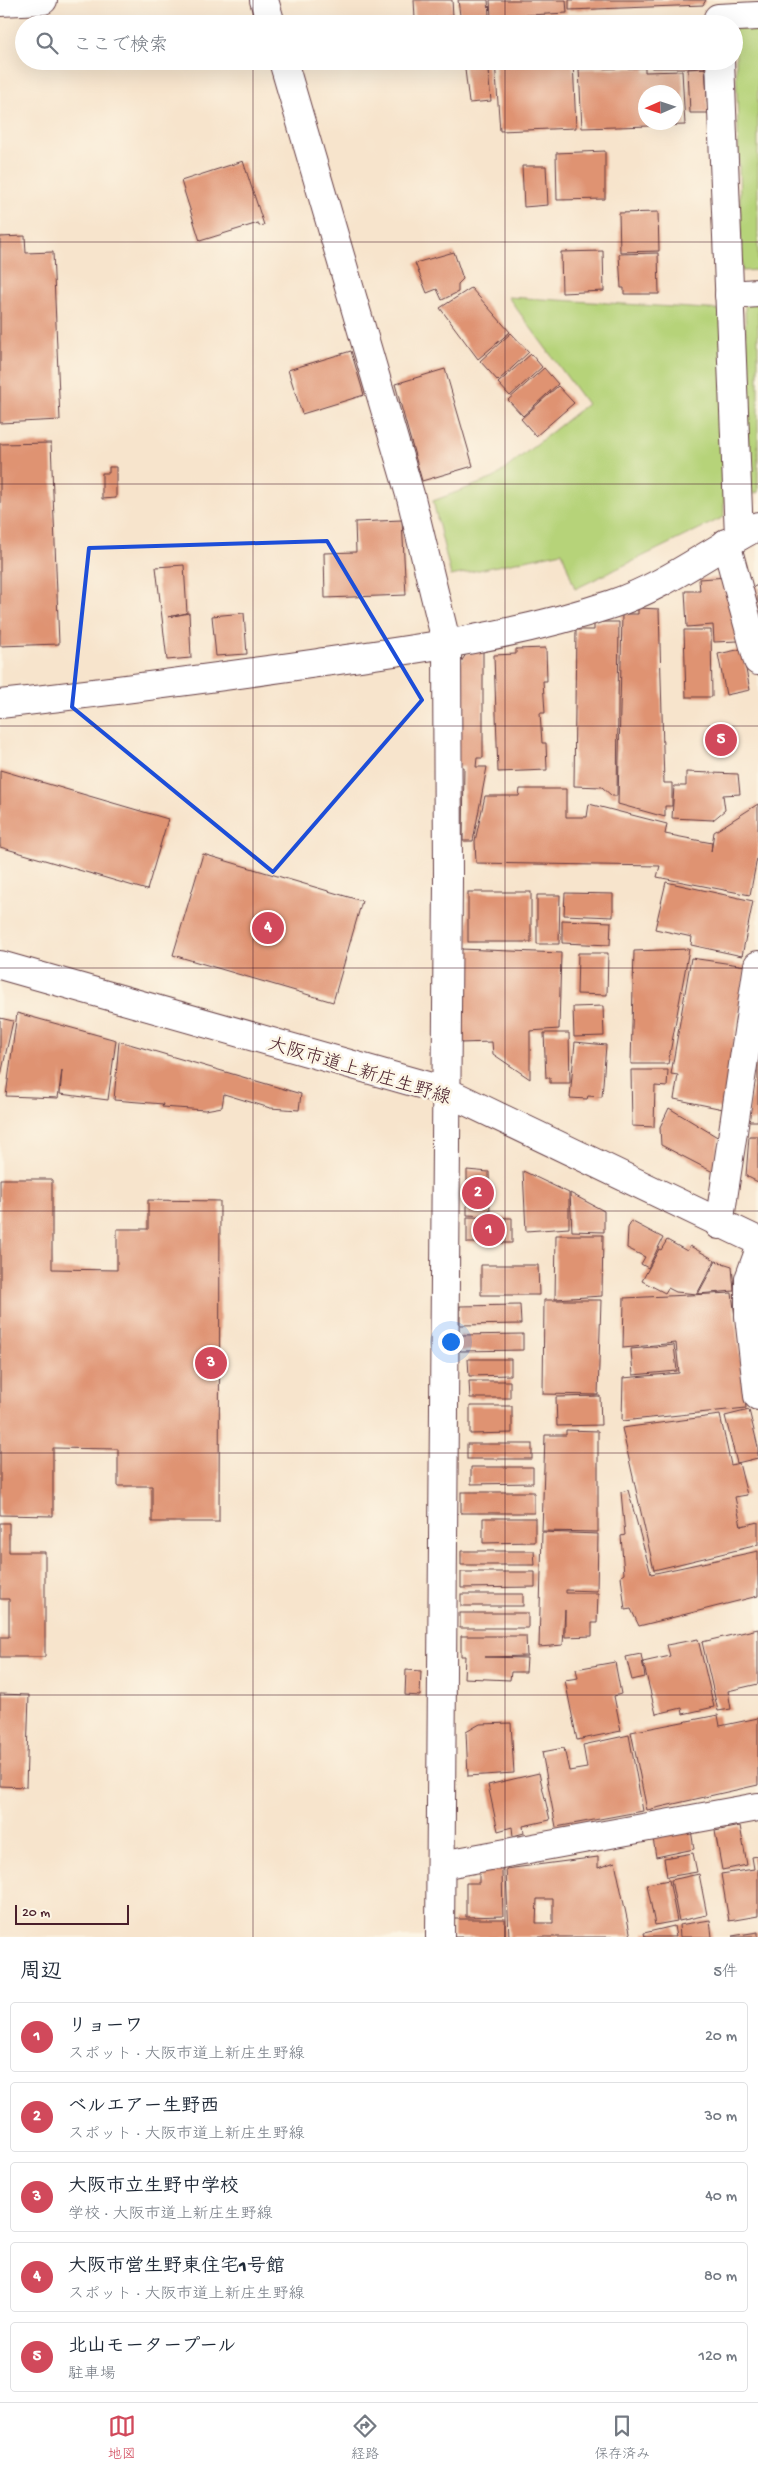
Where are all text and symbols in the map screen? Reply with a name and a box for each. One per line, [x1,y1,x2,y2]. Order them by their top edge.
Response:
search box [15,15,743,70]
icon: search [33,29,61,57]
text: ここで検索 [73,35,168,58]
north arrow [638,85,683,130]
pin: 5 [705,721,737,759]
pin: 4 [252,909,284,947]
street label: 大阪市道上新庄生野線 [265,1033,453,1111]
pin: 2 [462,1174,494,1212]
pin: 1 [473,1211,505,1249]
your location [438,1329,464,1355]
pin: 3 [195,1344,227,1382]
scale bar [15,1902,129,1925]
text: 20 m [22,1905,50,1922]
text: 周辺 [20,1961,62,1986]
text: 5件 [714,1964,738,1983]
text: リョーワ [68,2016,143,2039]
text: 1 [34,2028,40,2047]
text: 20 m [705,2028,737,2047]
text: スポット · 大阪市道上新庄生野線 [68,2046,305,2065]
text: ベルエアー生野西 [68,2096,219,2119]
text: 2 [33,2108,41,2127]
text: 30 m [704,2108,737,2127]
text: スポット · 大阪市道上新庄生野線 [68,2126,305,2145]
text: 大阪市立生野中学校 [68,2176,239,2199]
text: 3 [33,2188,41,2207]
text: 40 m [705,2188,737,2207]
text: 学校 · 大阪市道上新庄生野線 [68,2206,273,2225]
text: 大阪市営生野東住宅1号館 [68,2256,285,2279]
text: 4 [33,2268,41,2287]
text: 80 m [704,2268,737,2287]
text: スポット · 大阪市道上新庄生野線 [68,2286,305,2305]
text: 北山モータープール [68,2336,236,2359]
text: 5 [33,2348,41,2367]
text: 120 m [698,2348,737,2367]
text: 駐車場 [68,2366,116,2385]
tab: 地図 [108,2412,136,2464]
tab: 経路 [351,2412,379,2464]
tab: 保存済み [594,2412,650,2464]

